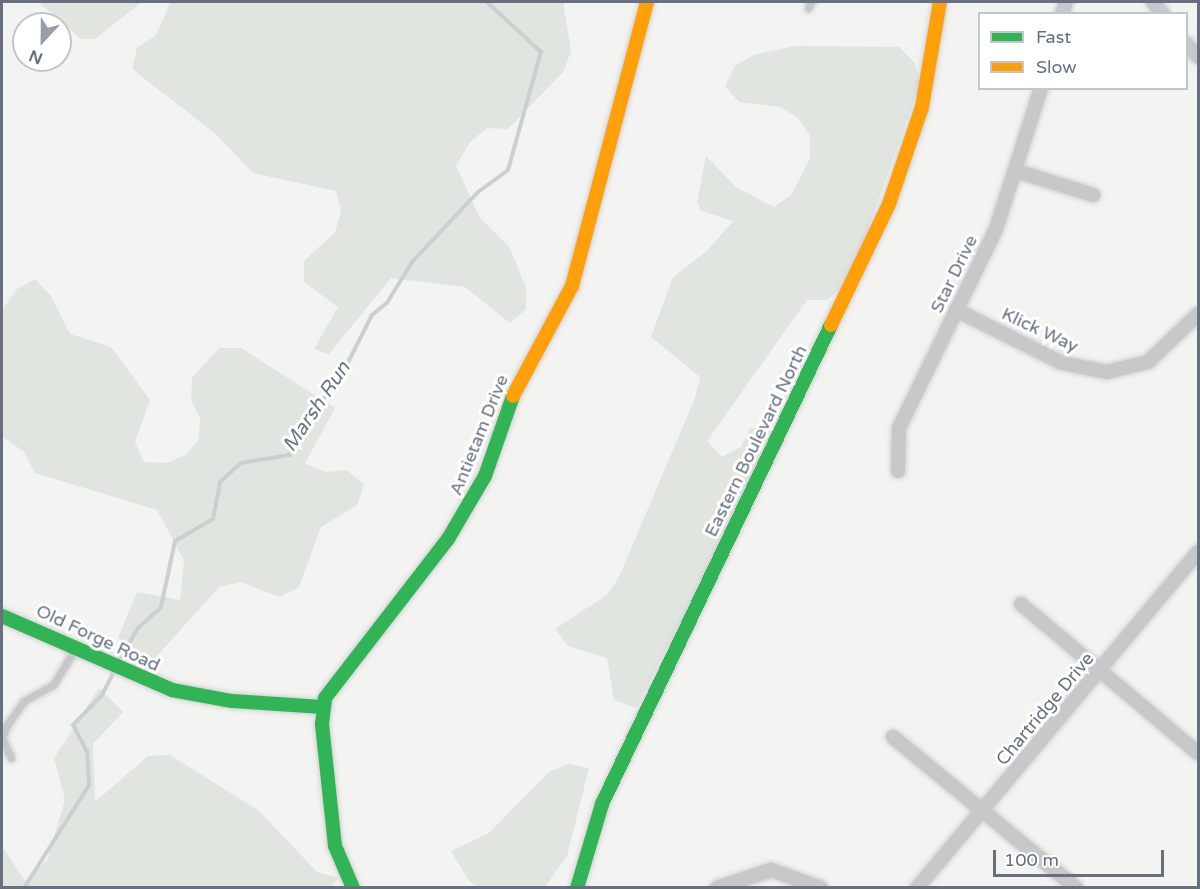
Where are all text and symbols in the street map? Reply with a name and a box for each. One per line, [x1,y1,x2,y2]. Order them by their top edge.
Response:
north arrow [12,12,72,72]
legend [978,12,1188,90]
text: Fast [1036,26,1071,48]
text: N [26,45,46,69]
text: Slow [1036,56,1077,78]
street label: Star Drive [926,232,982,316]
street label: Klick Way [998,303,1082,357]
street label: Eastern Boulevard North [700,342,812,540]
water label: Marsh Run [278,357,356,457]
street label: Antietam Drive [445,372,513,498]
street label: Old Forge Road [33,600,163,676]
street label: Chartridge Drive [992,648,1098,770]
scale bar [996,838,1167,876]
text: 100 m [1004,849,1059,871]

